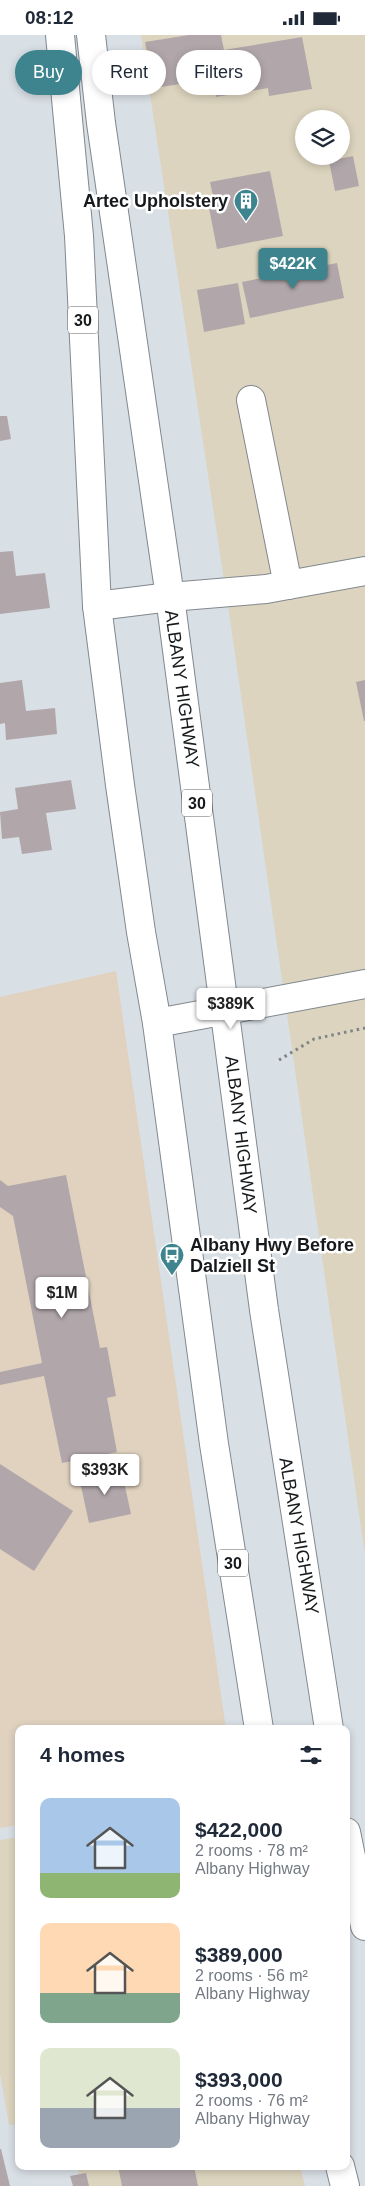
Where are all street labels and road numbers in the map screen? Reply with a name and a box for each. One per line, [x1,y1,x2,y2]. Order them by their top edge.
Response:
road number: 30 [68,307,98,333]
street label: ALBANY HIGHWAY [161,609,203,769]
road number: 30 [182,789,212,816]
street label: ALBANY HIGHWAY [221,1055,261,1215]
street label: ALBANY HIGHWAY [275,1456,323,1616]
road number: 30 [218,1550,248,1577]

